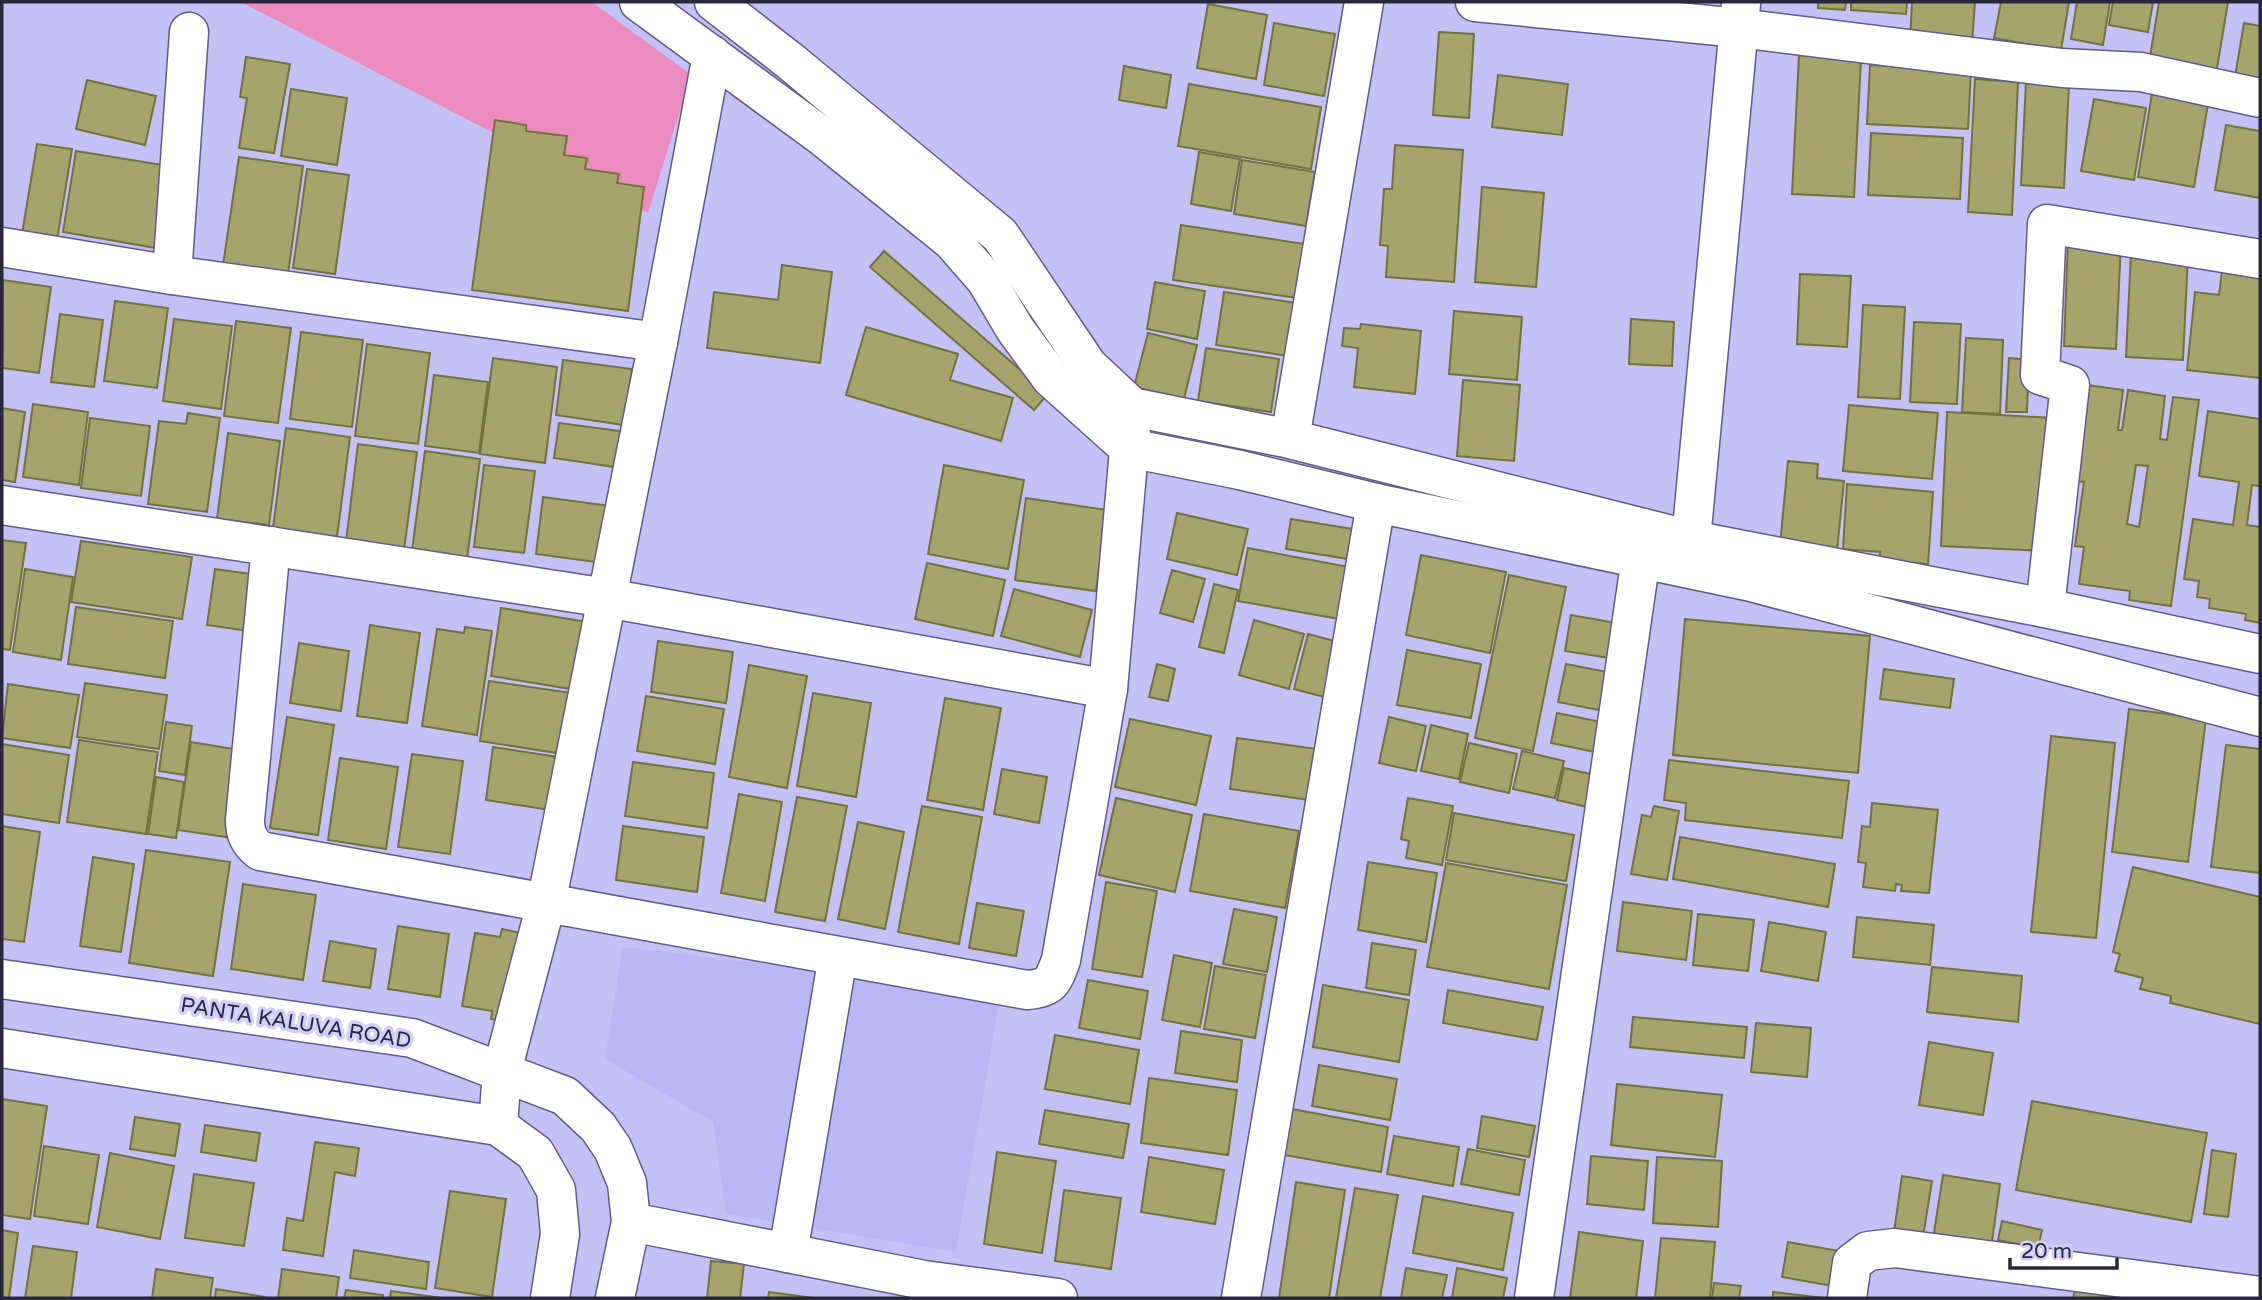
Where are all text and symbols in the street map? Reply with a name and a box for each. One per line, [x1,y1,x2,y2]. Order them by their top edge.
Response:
street label: PANTA KALUVA ROAD [179,992,413,1054]
scale bar [2010,1226,2117,1270]
text: 20 m [2021,1239,2072,1264]

